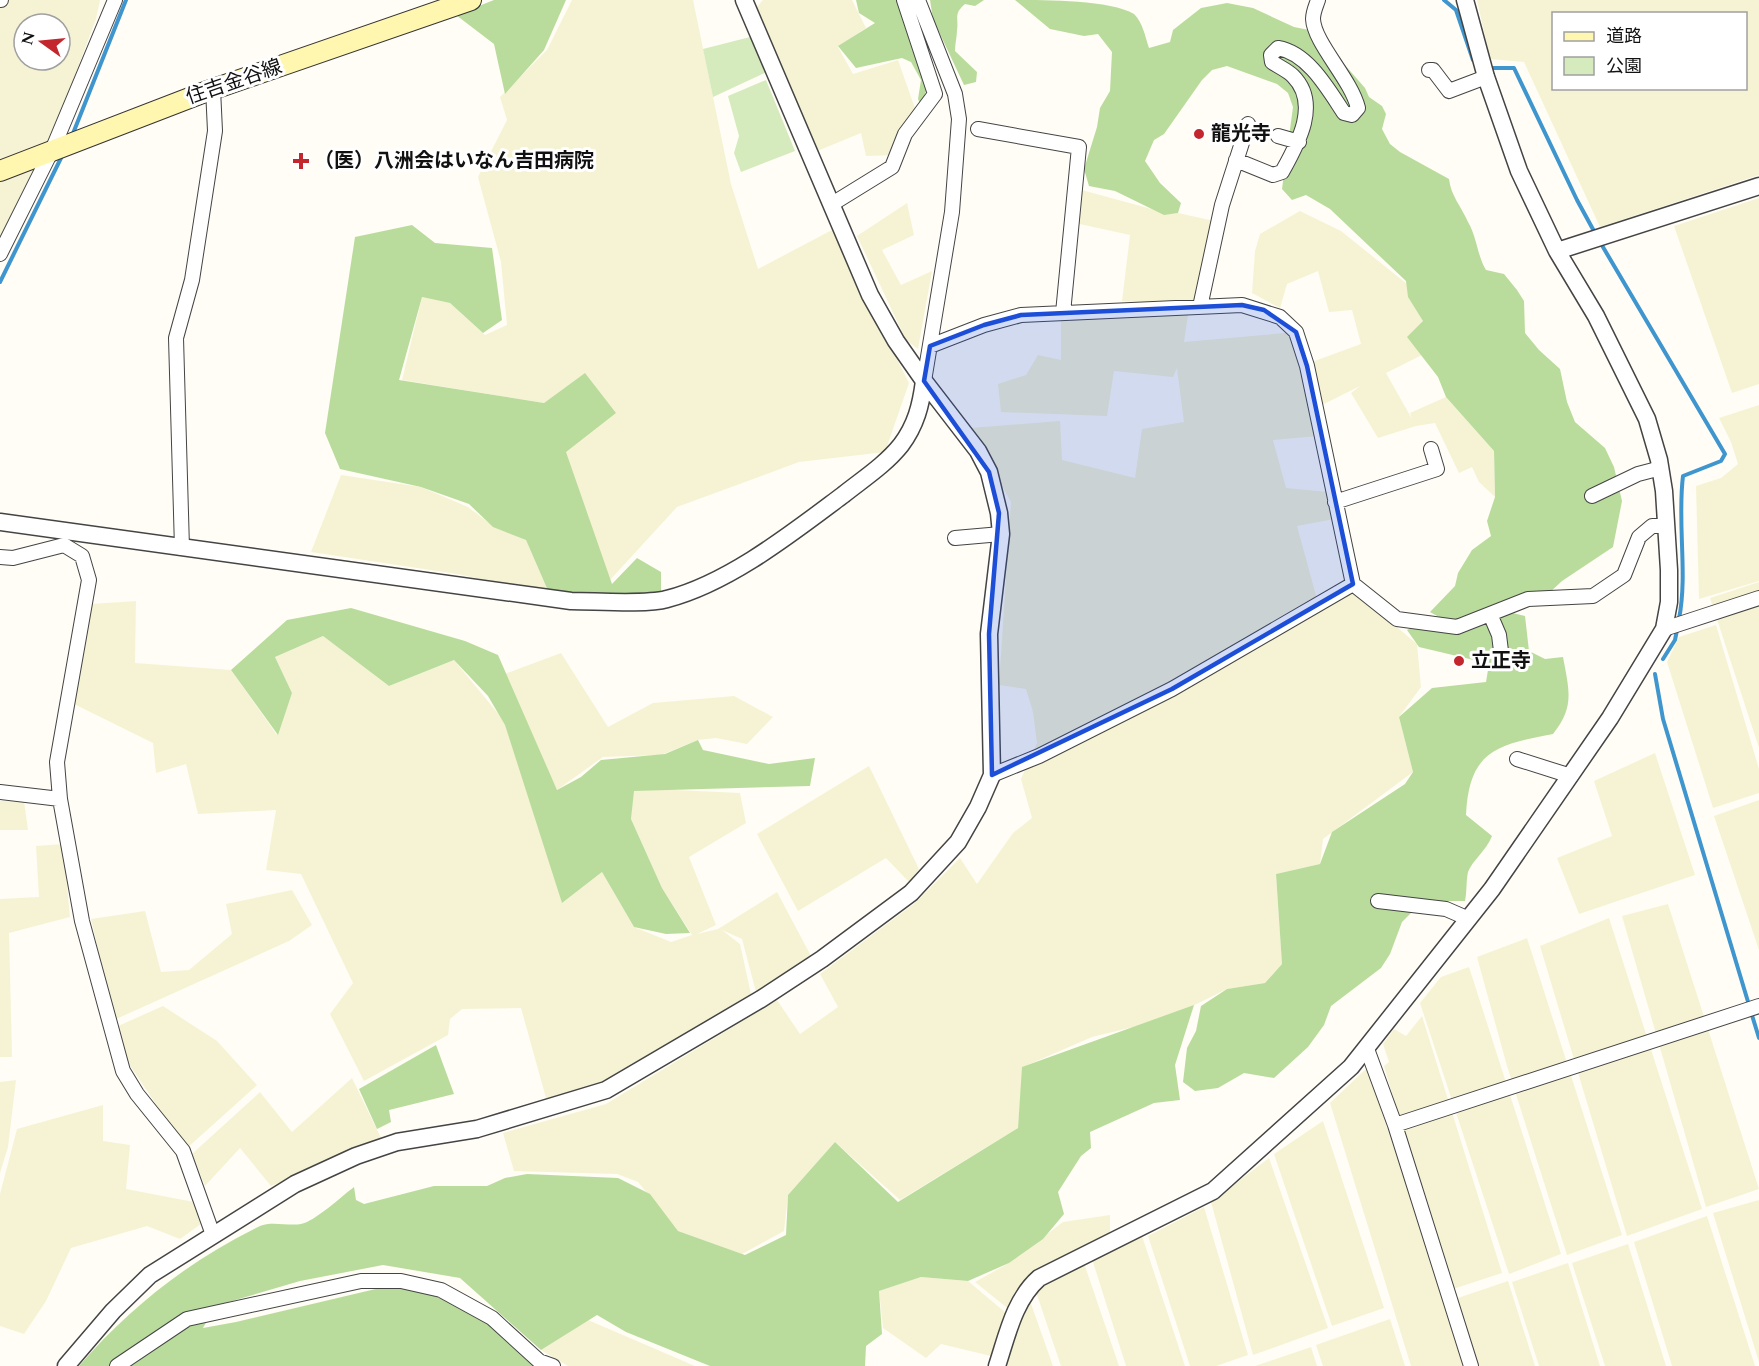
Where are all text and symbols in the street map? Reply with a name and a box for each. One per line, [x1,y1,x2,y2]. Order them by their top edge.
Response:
north arrow [12,12,72,72]
legend [1552,12,1747,90]
text: 道路 [1606,23,1642,50]
text: N [15,29,42,48]
street label: 住吉金谷線 [182,52,286,112]
text: 公園 [1606,53,1642,80]
place label: 龍光寺 [1211,119,1271,149]
marker: 龍光寺 [1192,127,1206,141]
place label: （医）八洲会はいなん吉田病院 [314,146,594,176]
marker: （医）八洲会はいなん吉田病院 [292,152,310,170]
place label: 立正寺 [1471,646,1531,676]
marker: 立正寺 [1452,654,1466,668]

